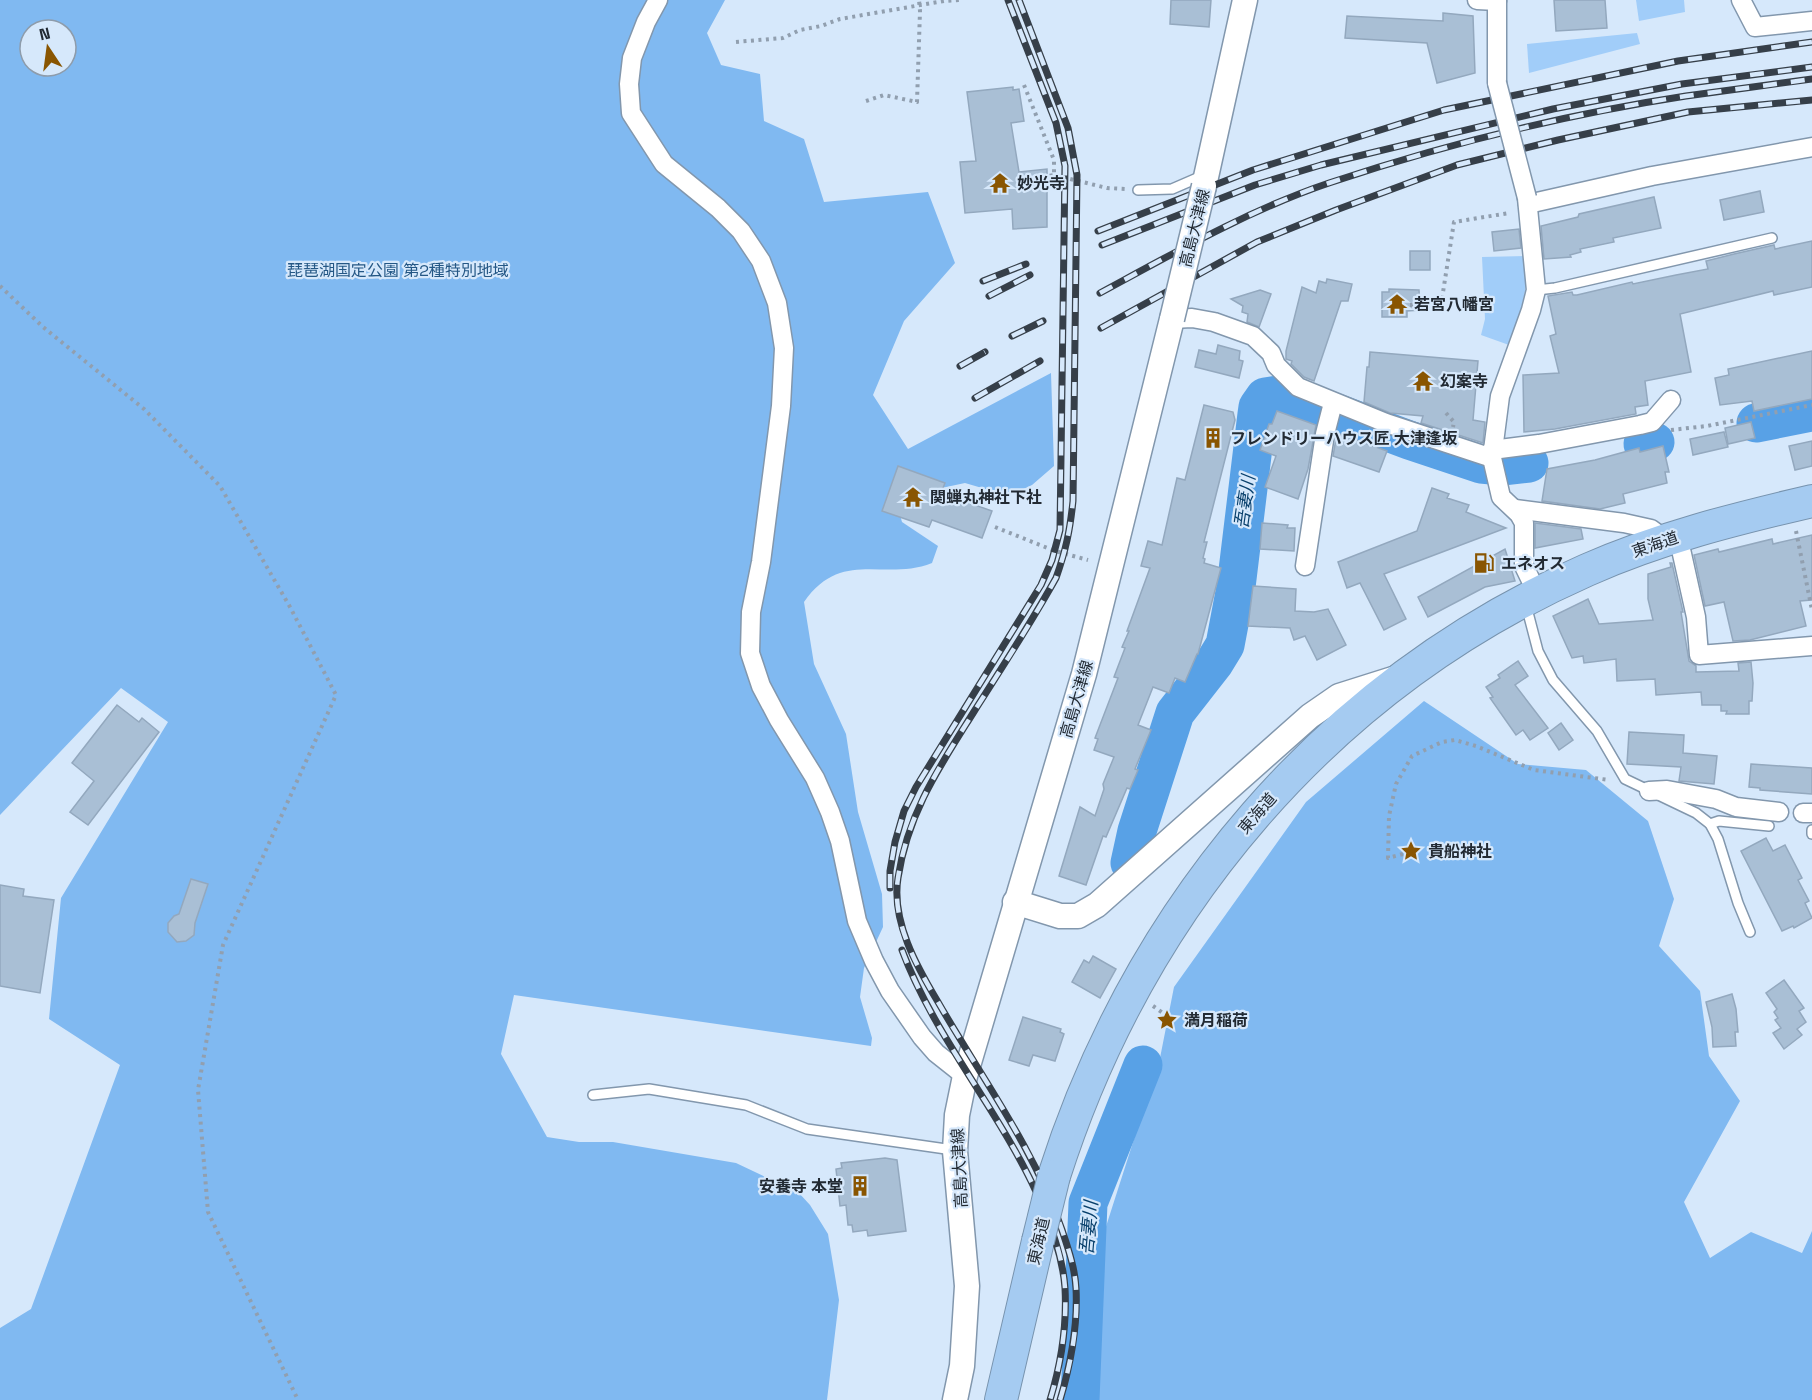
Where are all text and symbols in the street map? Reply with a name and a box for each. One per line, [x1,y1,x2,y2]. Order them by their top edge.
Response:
north arrow [18,18,78,78]
text: N [37,22,52,45]
temple icon: 妙光寺 [988,171,1012,195]
place label: 妙光寺 [1017,173,1065,194]
street label: 高島大津線 [1175,187,1214,269]
park label: 琵琶湖国定公園 第2種特別地域 [287,260,509,281]
temple icon: 若宮八幡宮 [1385,292,1409,316]
place label: 若宮八幡宮 [1414,294,1494,315]
temple icon: 幻案寺 [1411,369,1435,393]
place label: 幻案寺 [1440,371,1488,392]
building icon: フレンドリーハウス匠 大津逢坂 [1201,426,1225,450]
place label: フレンドリーハウス匠 大津逢坂 [1230,428,1458,449]
water label: 吾妻川 [1229,472,1260,530]
temple icon: 関蝉丸神社下社 [901,485,925,509]
place label: 関蝉丸神社下社 [930,487,1042,508]
street label: 東海道 [1629,527,1681,562]
fuel station icon: エネオス [1472,551,1496,575]
place label: エネオス [1501,553,1565,574]
street label: 高島大津線 [1055,658,1098,740]
street label: 東海道 [1234,788,1281,838]
place icon: 貴船神社 [1399,839,1423,863]
place label: 貴船神社 [1428,841,1492,862]
place icon: 満月稲荷 [1155,1008,1179,1032]
place label: 満月稲荷 [1184,1010,1248,1031]
street label: 高島大津線 [947,1127,972,1208]
building icon: 安養寺 本堂 [848,1174,872,1198]
place label: 安養寺 本堂 [759,1176,843,1197]
water label: 吾妻川 [1075,1198,1102,1256]
street label: 東海道 [1023,1215,1054,1267]

